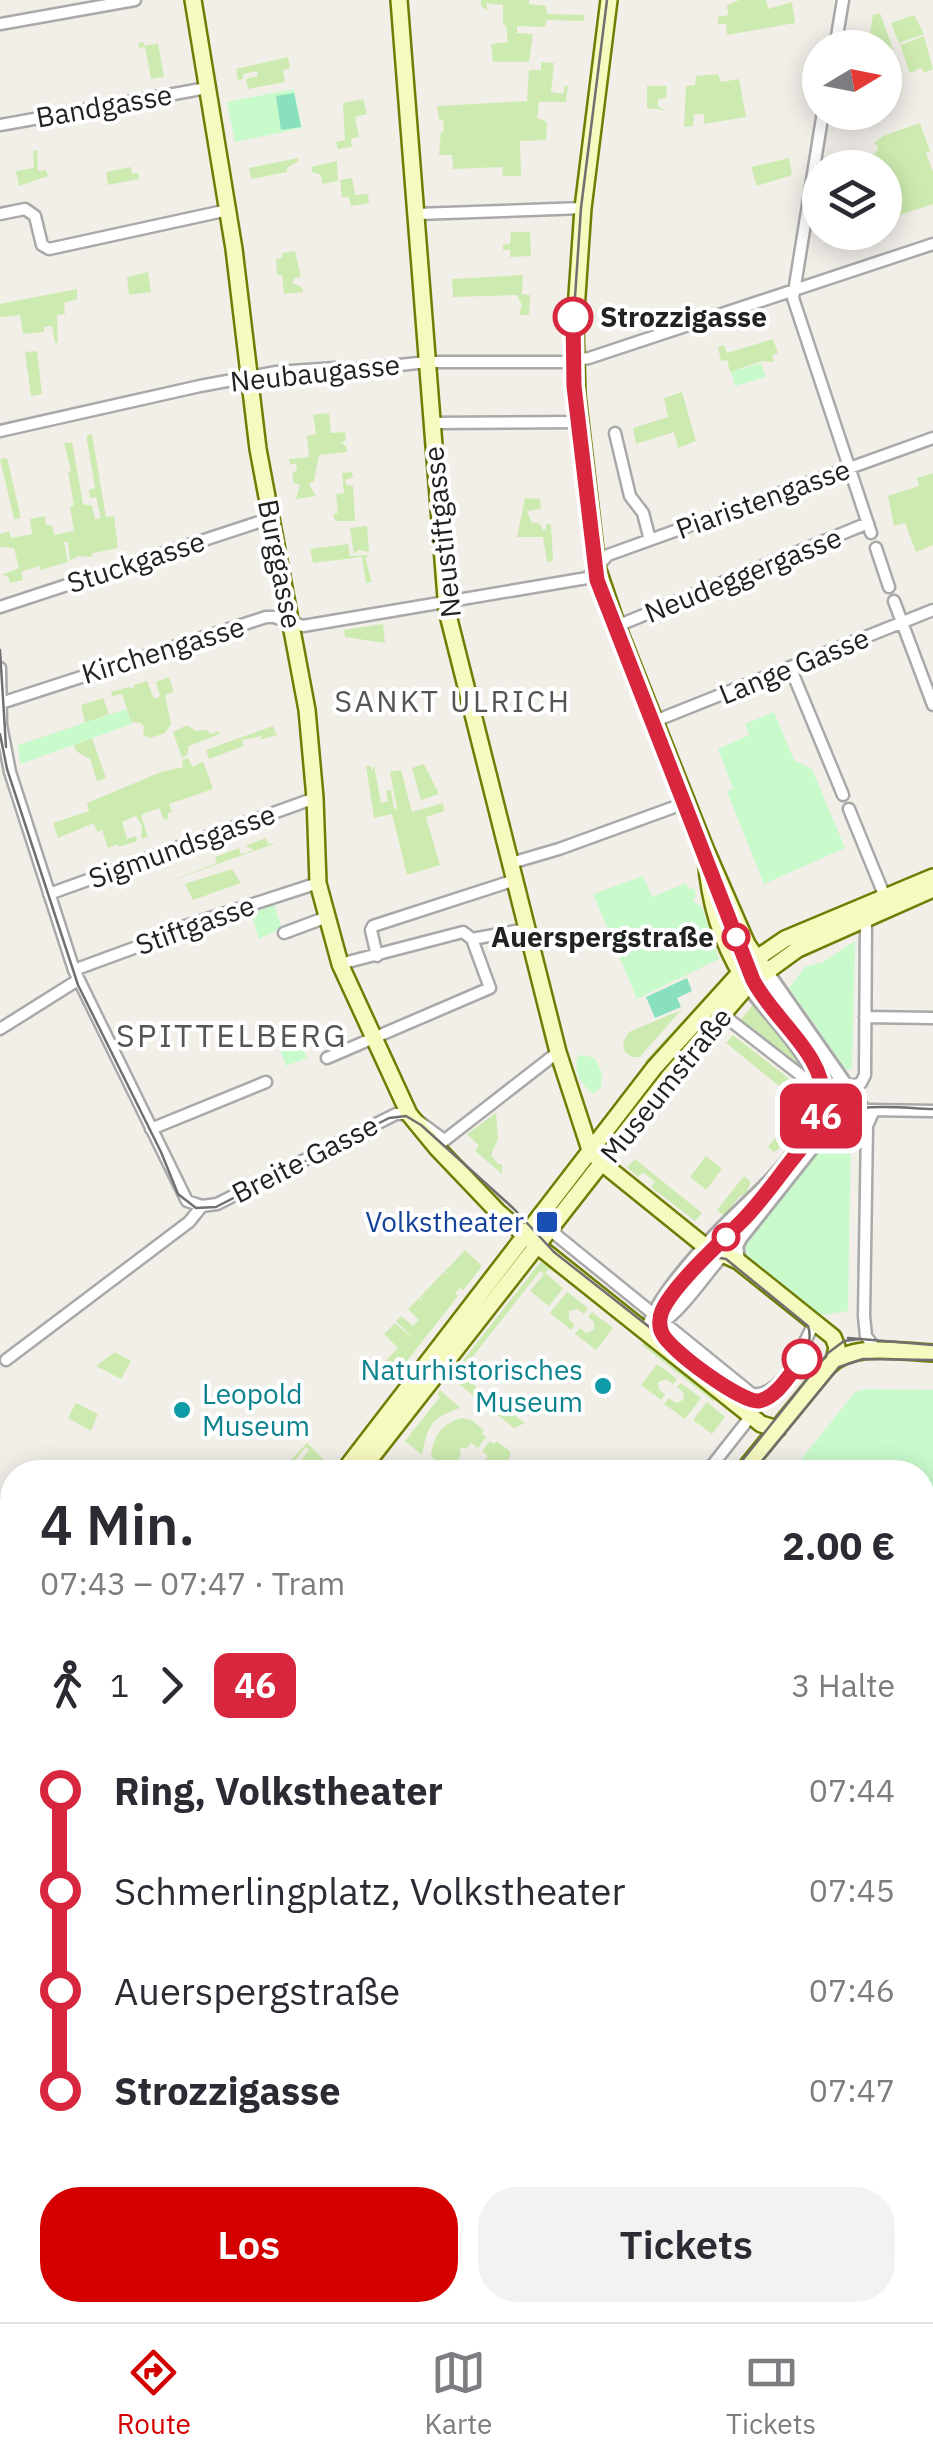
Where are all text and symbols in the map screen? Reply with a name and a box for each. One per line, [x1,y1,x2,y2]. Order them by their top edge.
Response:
north arrow [802,30,902,130]
map controls [802,30,902,250]
street label: Bandgasse [33,75,175,136]
button: layers [802,150,902,250]
marker: Strozzigasse [554,298,592,336]
place label: Strozzigasse [600,298,767,335]
street label: Neubaugasse [228,345,402,400]
street label: Neustiftgasse [414,445,469,620]
street label: Piaristengasse [671,450,855,547]
street label: Burggasse [250,496,311,632]
street label: Neudeggergasse [639,518,847,631]
street label: Stuckgasse [62,522,209,601]
street label: Kirchengasse [77,607,249,692]
street label: Lange Gasse [713,619,874,712]
district label: SANKT ULRICH [335,681,571,720]
street label: Sigmundsgasse [83,795,280,896]
street label: Stiftgasse [130,886,259,963]
place label: Auerspergstraße [491,918,714,955]
marker: Auerspergstraße [723,924,749,950]
street label: Museumstraße [592,999,740,1170]
district label: SPITTELBERG [116,1014,348,1056]
line badge: 46 [776,1084,866,1148]
text: 46 [800,1093,842,1139]
street label: Breite Gasse [225,1106,384,1211]
place label: Volkstheater [365,1203,524,1240]
marker: Volkstheater [534,1209,560,1235]
unlabelled marker [713,1224,739,1250]
unlabelled marker [783,1340,821,1378]
place label: Naturhistorisches Museum [361,1351,583,1420]
place label: Leopold Museum [202,1375,310,1444]
marker: Naturhistorisches Museum [592,1375,614,1397]
marker: Leopold Museum [171,1399,193,1421]
text: 4 Min. [40,1489,195,1560]
text: 2.00 € [782,1521,895,1570]
text: 07:43 – 07:47 · Tram [40,1562,345,1604]
icon: walk [40,1658,95,1713]
icon: forward [144,1658,199,1713]
text: 46 [234,1662,276,1708]
text: 1 [110,1664,129,1706]
text: 3 Halte [791,1664,895,1706]
text: Ring, Volkstheater [114,1766,443,1815]
text: 07:44 [809,1769,895,1811]
text: Schmerlingplatz, Volkstheater [114,1866,625,1915]
text: 07:45 [809,1869,895,1911]
text: Auerspergstraße [114,1966,400,2015]
text: 07:46 [809,1969,895,2011]
text: Strozzigasse [114,2066,341,2115]
text: 07:47 [809,2069,895,2111]
button: Los [40,2187,458,2302]
button: Tickets [478,2187,895,2302]
tab: Route [117,2345,191,2442]
tab: Karte [425,2345,492,2442]
tab: Tickets [726,2345,816,2442]

